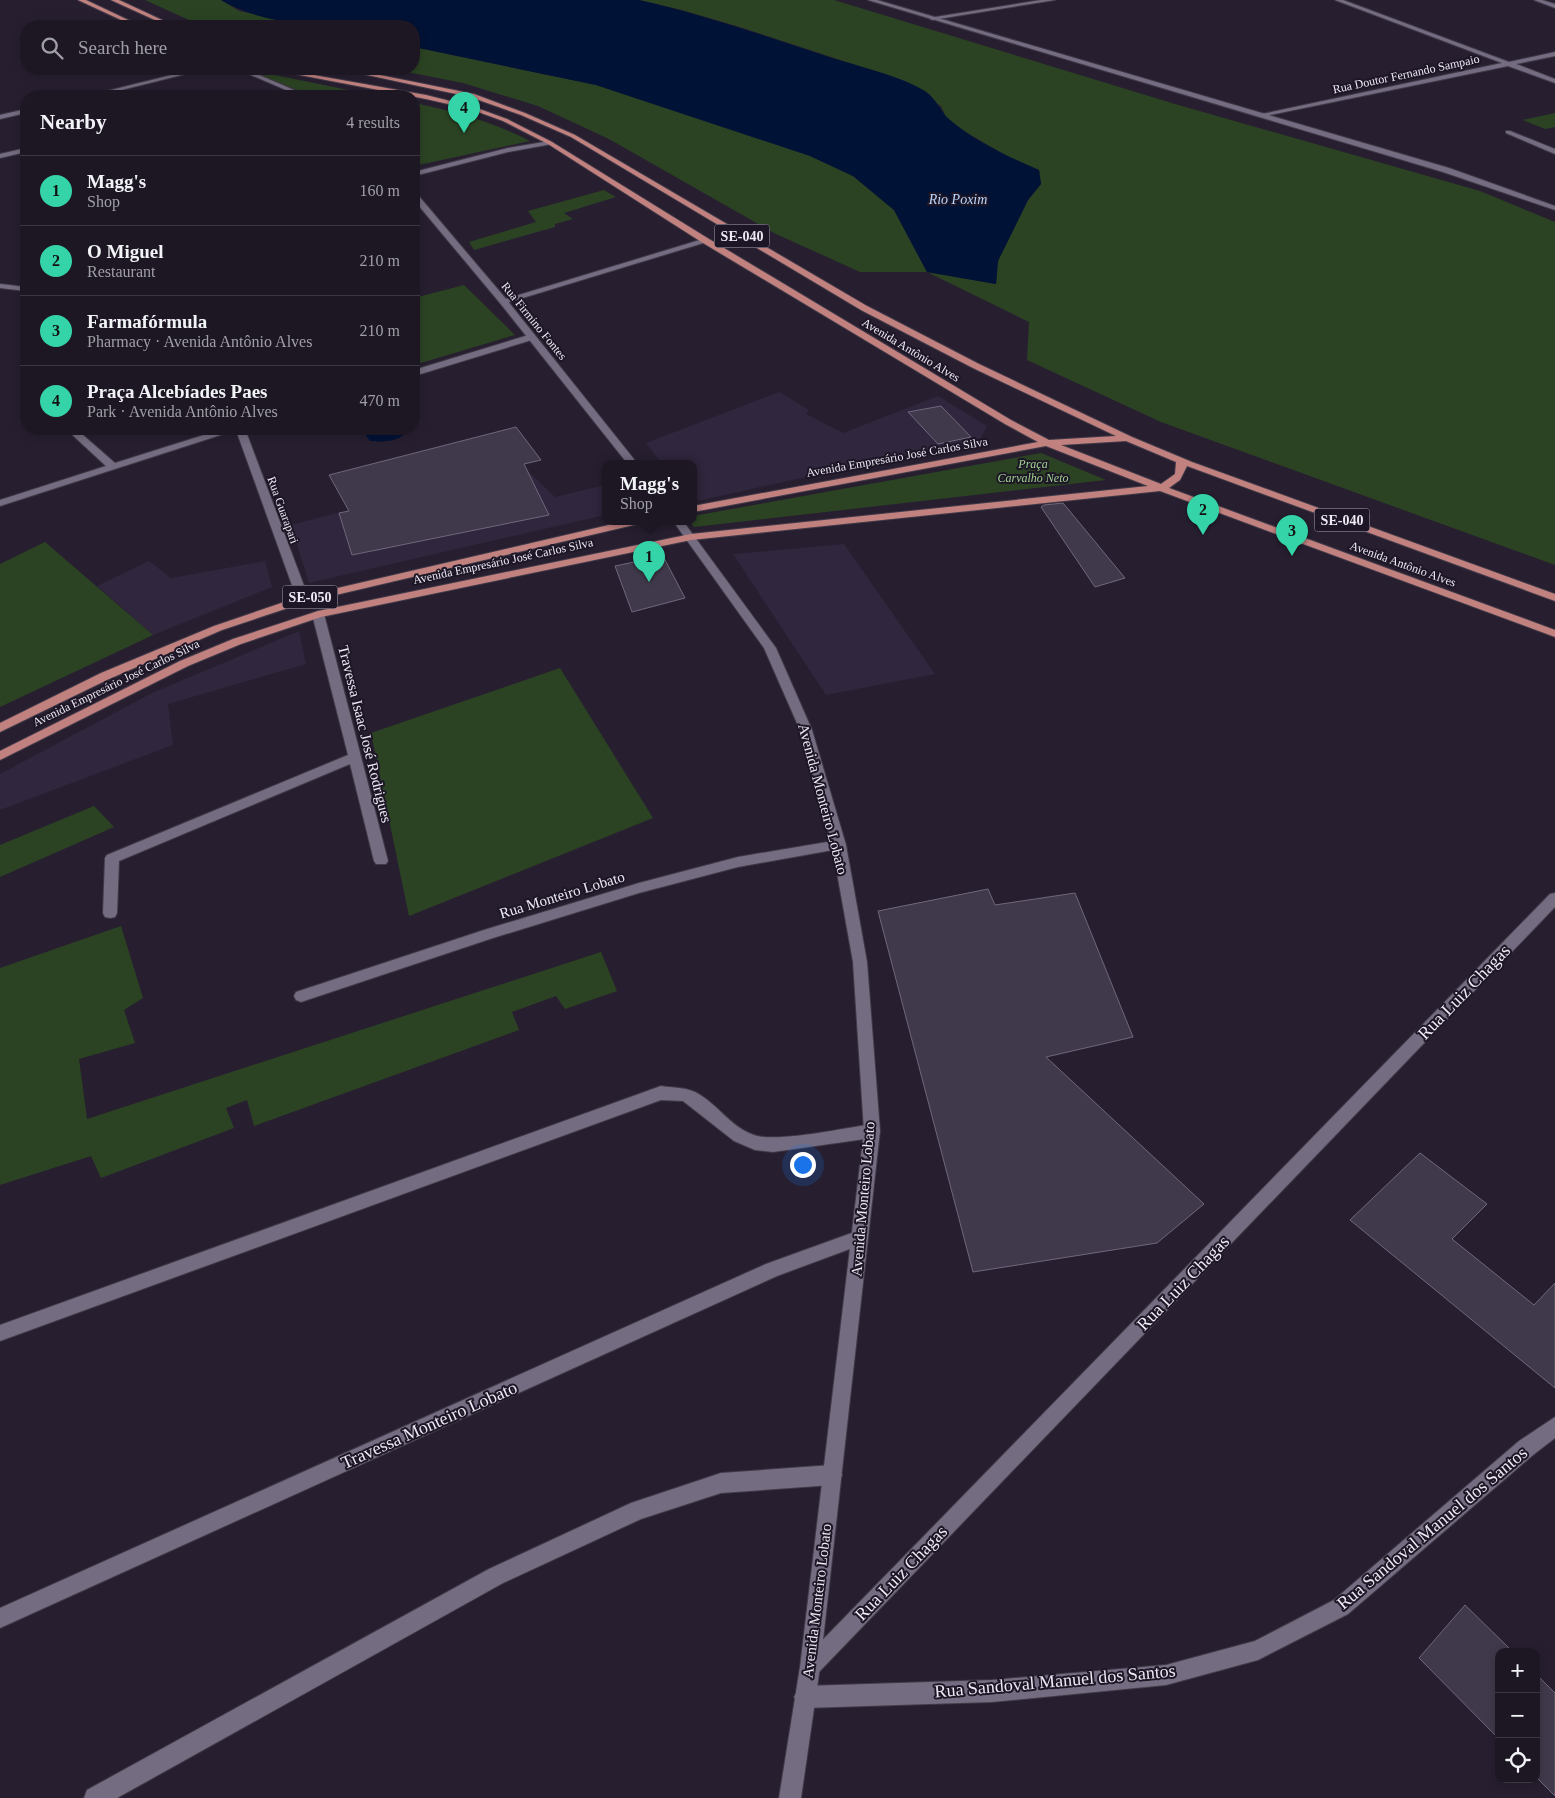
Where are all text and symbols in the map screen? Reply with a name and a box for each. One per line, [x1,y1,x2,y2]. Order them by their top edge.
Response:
search box [20,20,420,75]
icon: search [38,34,66,62]
text: Search here [78,37,167,58]
street label: Rua Doutor Fernando Sampaio [1331,52,1481,96]
pin: 4 [448,92,480,133]
text: Nearby [40,110,107,134]
text: 4 results [346,114,400,131]
text: Magg's [87,171,146,192]
text: 1 [52,182,60,199]
text: 160 m [360,182,400,199]
water label: Rio Poxim [928,192,987,207]
text: Shop [87,193,120,210]
road number: SE-040 [714,225,770,248]
text: O Miguel [87,241,164,262]
text: 2 [52,252,60,269]
text: 210 m [360,252,400,269]
text: Restaurant [87,263,155,280]
street label: Rua Firmino Fontes [498,279,570,363]
text: Farmafórmula [87,311,207,332]
street label: Avenida Antônio Alves [859,315,963,385]
text: 3 [52,322,60,339]
text: 210 m [360,322,400,339]
text: Pharmacy · Avenida Antônio Alves [87,333,312,350]
text: Praça Alcebíades Paes [87,381,267,402]
text: 4 [52,392,60,409]
text: 470 m [360,392,400,409]
text: Park · Avenida Antônio Alves [87,403,278,420]
street label: Avenida Empresário José Carlos Silva [805,434,989,480]
park label: Praça Carvalho Neto [998,457,1069,485]
popup [602,460,697,525]
text: Magg's [620,473,679,494]
street label: Rua Guarapari [264,475,302,546]
pin: 2 [1187,494,1219,535]
text: Shop [620,495,653,512]
road number: SE-040 [1314,508,1370,532]
pin: 3 [1276,515,1308,556]
street label: Avenida Empresário José Carlos Silva [412,535,595,587]
street label: Avenida Antônio Alves [1348,538,1458,590]
pin: 1 [633,541,665,582]
road number: SE-050 [282,586,338,608]
street label: Avenida Empresário José Carlos Silva [30,636,202,730]
street label: Travessa Isaac José Rodrigues [335,644,395,825]
street label: Avenida Monteiro Lobato [795,722,851,876]
street label: Rua Monteiro Lobato [498,868,626,922]
street label: Rua Luiz Chagas [1414,940,1514,1044]
street label: Avenida Monteiro Lobato [848,1121,878,1277]
your location [790,1152,816,1178]
street label: Rua Luiz Chagas [1133,1231,1233,1335]
street label: Travessa Monteiro Lobato [338,1377,520,1473]
street label: Rua Sandoval Manuel dos Santos [1333,1443,1531,1613]
street label: Rua Luiz Chagas [851,1521,951,1625]
street label: Avenida Monteiro Lobato [800,1523,834,1679]
map controls [1495,1648,1540,1783]
button: + [1495,1648,1540,1693]
street label: Rua Sandoval Manuel dos Santos [934,1660,1176,1702]
button: − [1495,1693,1540,1738]
button: locate [1495,1738,1540,1783]

